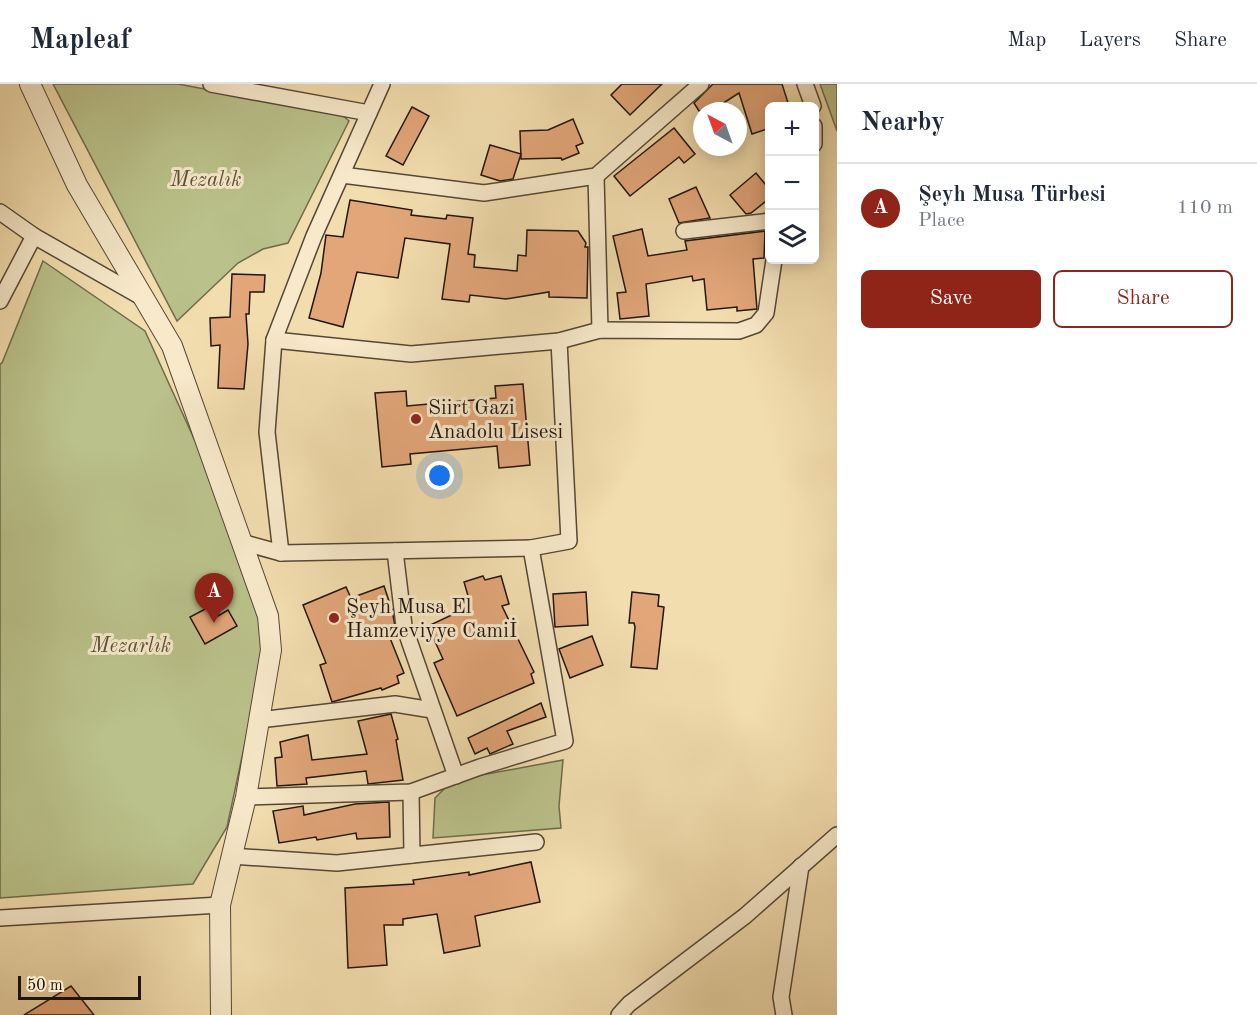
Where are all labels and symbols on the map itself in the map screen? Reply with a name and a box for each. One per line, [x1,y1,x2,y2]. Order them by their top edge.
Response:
north arrow [693,102,747,156]
park label: Mezalık [169,170,242,191]
place label: Siirt Gazi Anadolu Lisesi [428,398,563,443]
marker: Siirt Gazi Anadolu Lisesi [409,412,423,426]
your location [425,461,454,490]
pin: A [194,574,234,623]
place label: Şeyh Musa El Hamzeviyye Camiİ [346,597,517,642]
marker: Şeyh Musa El Hamzeviyye Camiİ [327,611,341,625]
park label: Mezarlık [90,636,171,657]
scale bar [18,973,141,1000]

